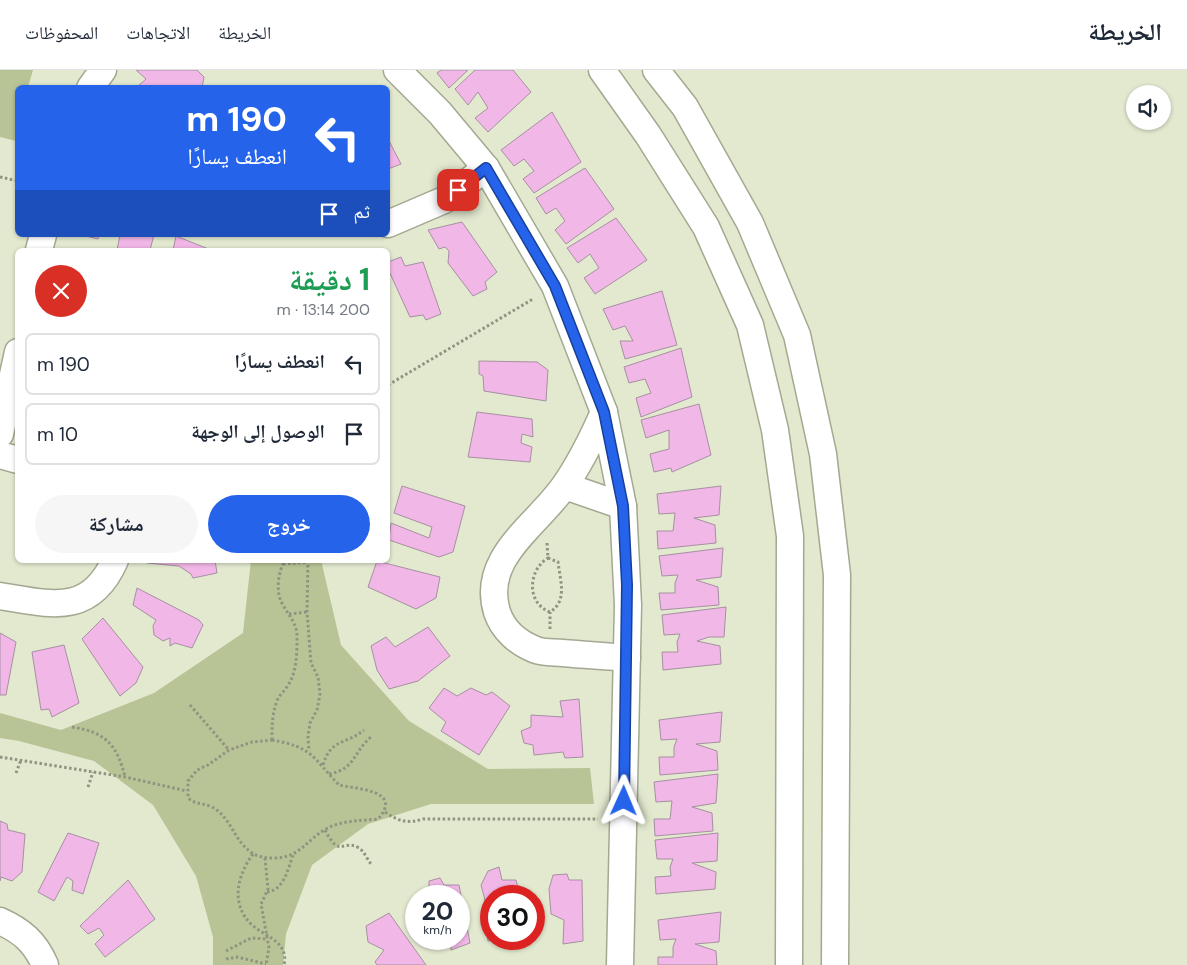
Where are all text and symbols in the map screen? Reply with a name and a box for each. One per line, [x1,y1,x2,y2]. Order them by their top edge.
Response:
text: الخريطة [1088,16,1162,47]
text: المحفوظات [25,21,98,45]
text: الاتجاهات [126,21,190,45]
text: الخريطة [218,21,271,45]
map controls [1126,85,1171,130]
button: sound [1126,85,1171,130]
text: 190 m [186,96,287,142]
icon: left [305,105,370,170]
text: انعطف يسارًا [188,142,287,171]
pin [437,169,479,211]
icon: arrive [444,176,472,204]
text: ثم [353,199,370,224]
icon: arrive [315,200,343,228]
text: 1 دقيقة [289,260,370,299]
button: close [35,265,87,317]
text: 200 m · 13:14 [276,299,370,320]
text: انعطف يسارًا [234,349,325,374]
icon: left [340,350,368,378]
text: 190 m [37,352,90,377]
text: الوصول إلى الوجهة [191,419,325,444]
icon: arrive [340,420,368,448]
text: 10 m [37,422,78,447]
button: مشاركة [35,495,198,553]
button: خروج [208,495,370,553]
position arrow [597,774,649,826]
speed limit sign: 30 [480,885,545,950]
text: 20 [422,895,453,928]
text: km/h [423,922,452,938]

